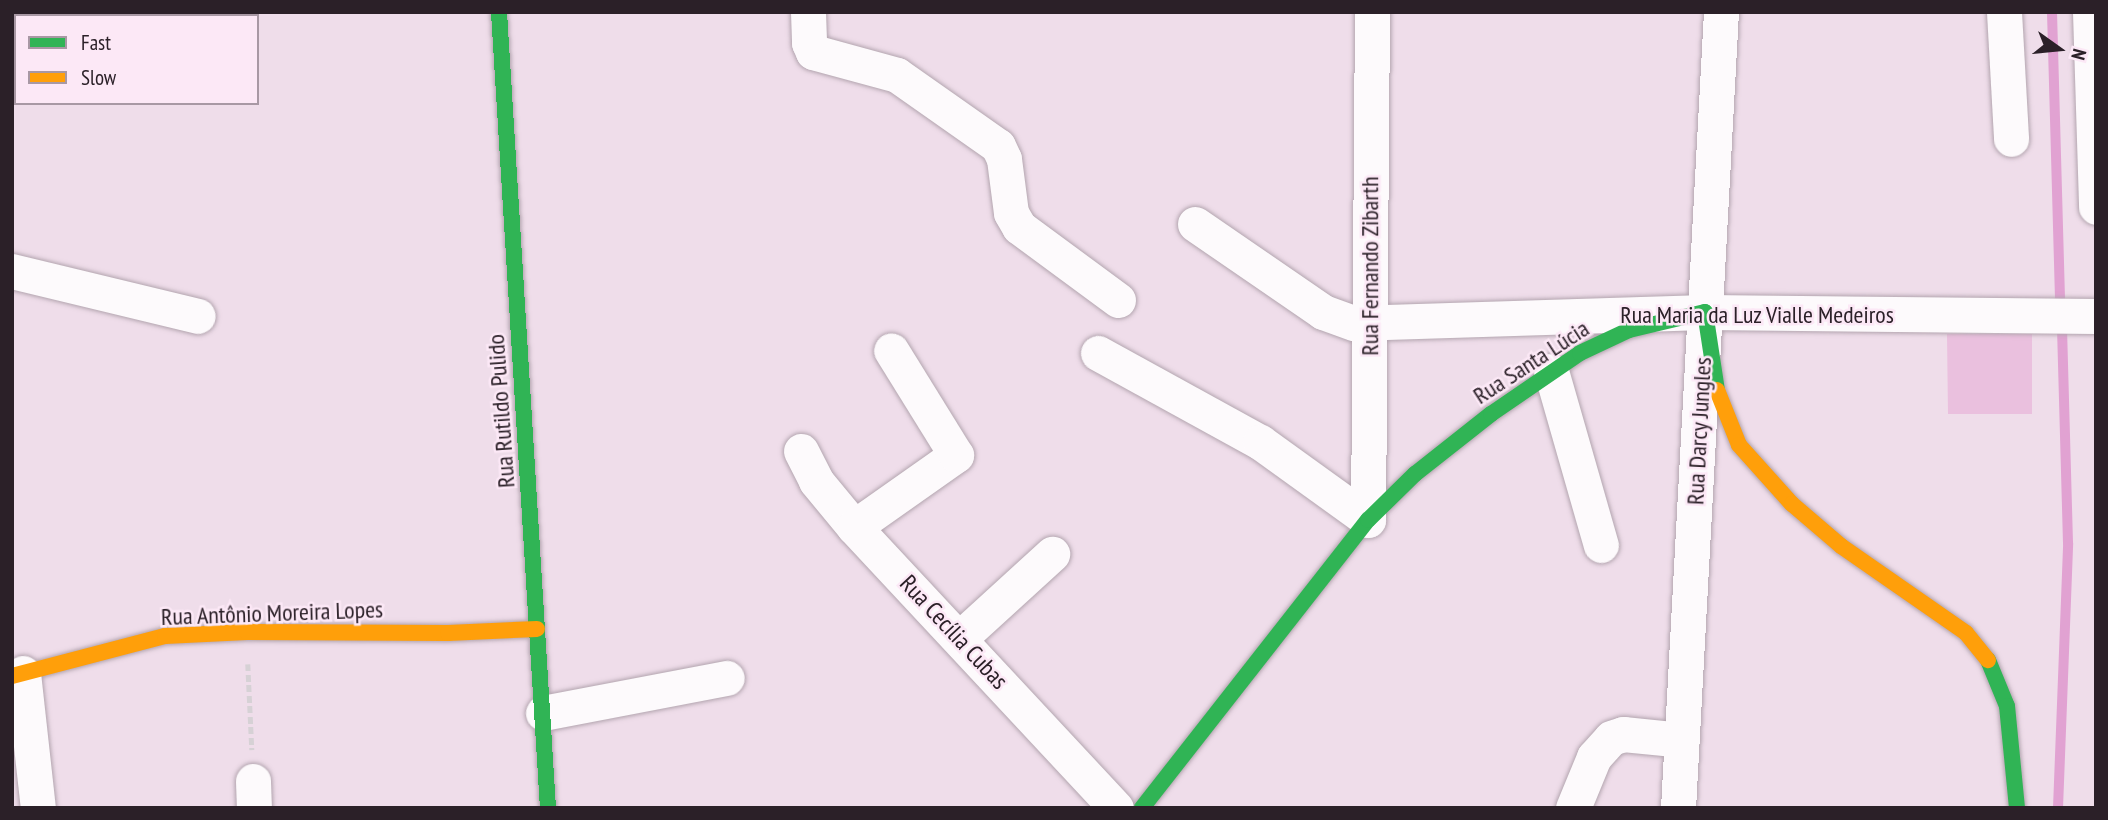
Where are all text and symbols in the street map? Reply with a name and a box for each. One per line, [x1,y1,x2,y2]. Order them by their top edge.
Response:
legend [14,14,259,105]
north arrow [2024,14,2094,84]
text: Fast [81,29,111,56]
text: N [2066,46,2092,62]
text: Slow [81,64,116,91]
street label: Rua Fernando Zibarth [1356,176,1384,356]
street label: Rua Maria da Luz Vialle Medeiros [1620,301,1894,329]
street label: Rua Santa Lúcia [1468,314,1594,410]
street label: Rua Rutildo Pulido [481,333,521,489]
street label: Rua Darcy Jungles [1681,356,1717,506]
street label: Rua Cecília Cubas [894,569,1014,695]
street label: Rua Antônio Moreira Lopes [160,595,384,631]

